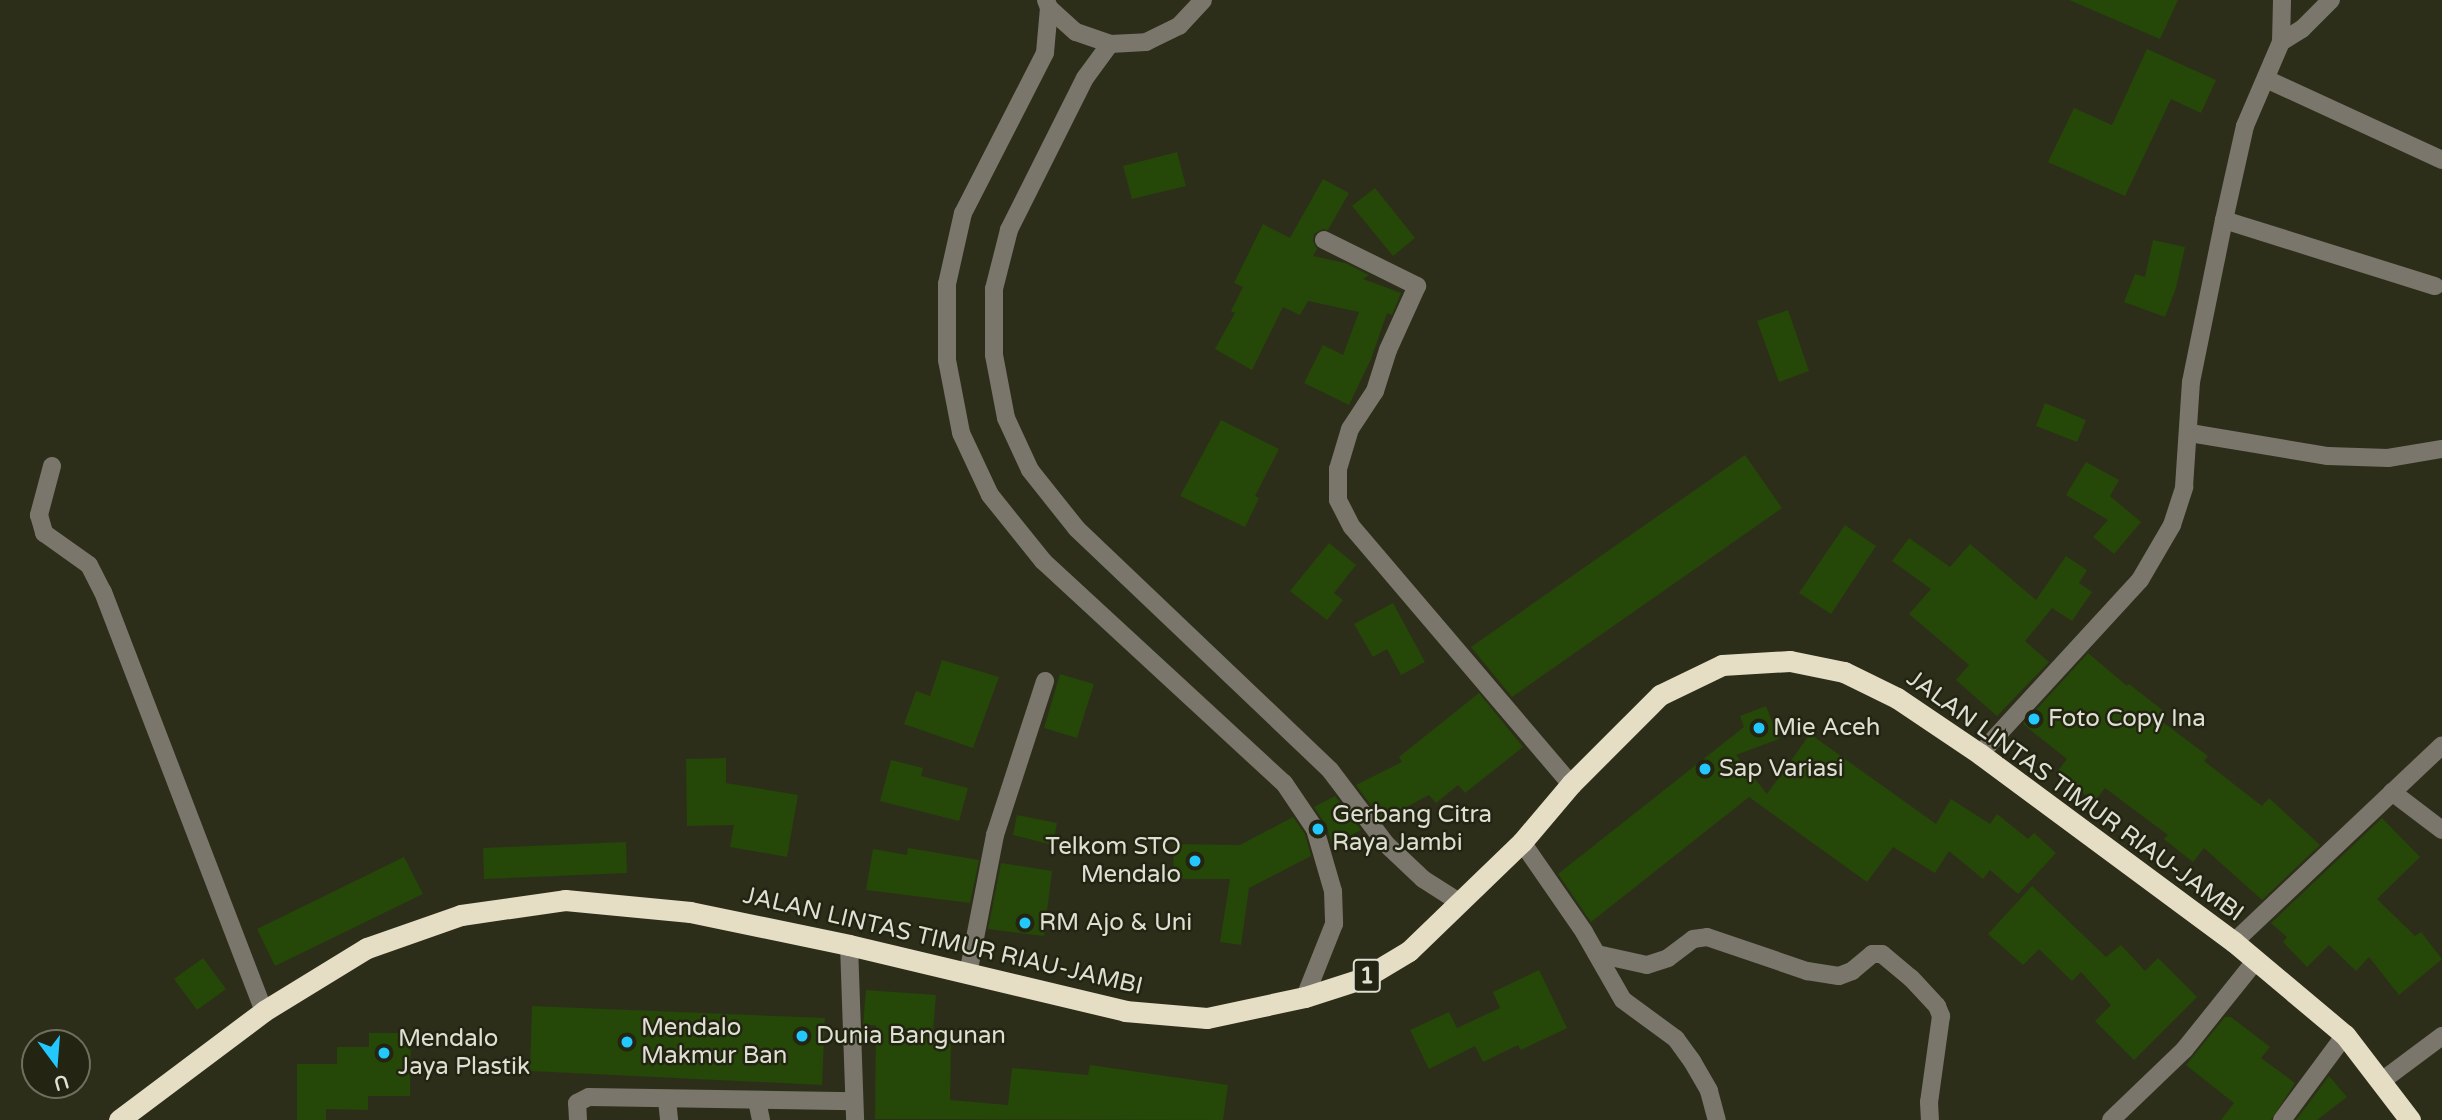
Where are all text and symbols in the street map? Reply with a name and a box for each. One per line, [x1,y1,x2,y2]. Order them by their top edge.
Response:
street label: JALAN LINTAS TIMUR RIAU-JAMBI [1901,664,2249,928]
place label: Foto Copy Ina [2048,705,2206,733]
marker: Foto Copy Ina [2026,711,2042,727]
place label: Mie Aceh [1773,714,1880,742]
marker: Mie Aceh [1751,720,1767,736]
place label: Sap Variasi [1719,755,1844,783]
marker: Sap Variasi [1697,761,1713,777]
place label: Gerbang Citra Raya Jambi [1332,801,1492,857]
marker: Gerbang Citra Raya Jambi [1310,821,1326,837]
place label: Telkom STO Mendalo [1045,833,1181,889]
marker: Telkom STO Mendalo [1187,853,1203,869]
street label: JALAN LINTAS TIMUR RIAU-JAMBI [740,881,1146,1001]
place label: RM Ajo & Uni [1039,909,1192,937]
marker: RM Ajo & Uni [1017,915,1033,931]
road number: 1 [1351,956,1383,995]
place label: Mendalo Makmur Ban [641,1014,787,1070]
place label: Dunia Bangunan [816,1022,1006,1050]
place label: Mendalo Jaya Plastik [398,1025,530,1081]
marker: Dunia Bangunan [794,1028,810,1044]
north arrow [21,1029,91,1099]
marker: Mendalo Makmur Ban [619,1034,635,1050]
marker: Mendalo Jaya Plastik [376,1045,392,1061]
text: U [51,1070,71,1095]

